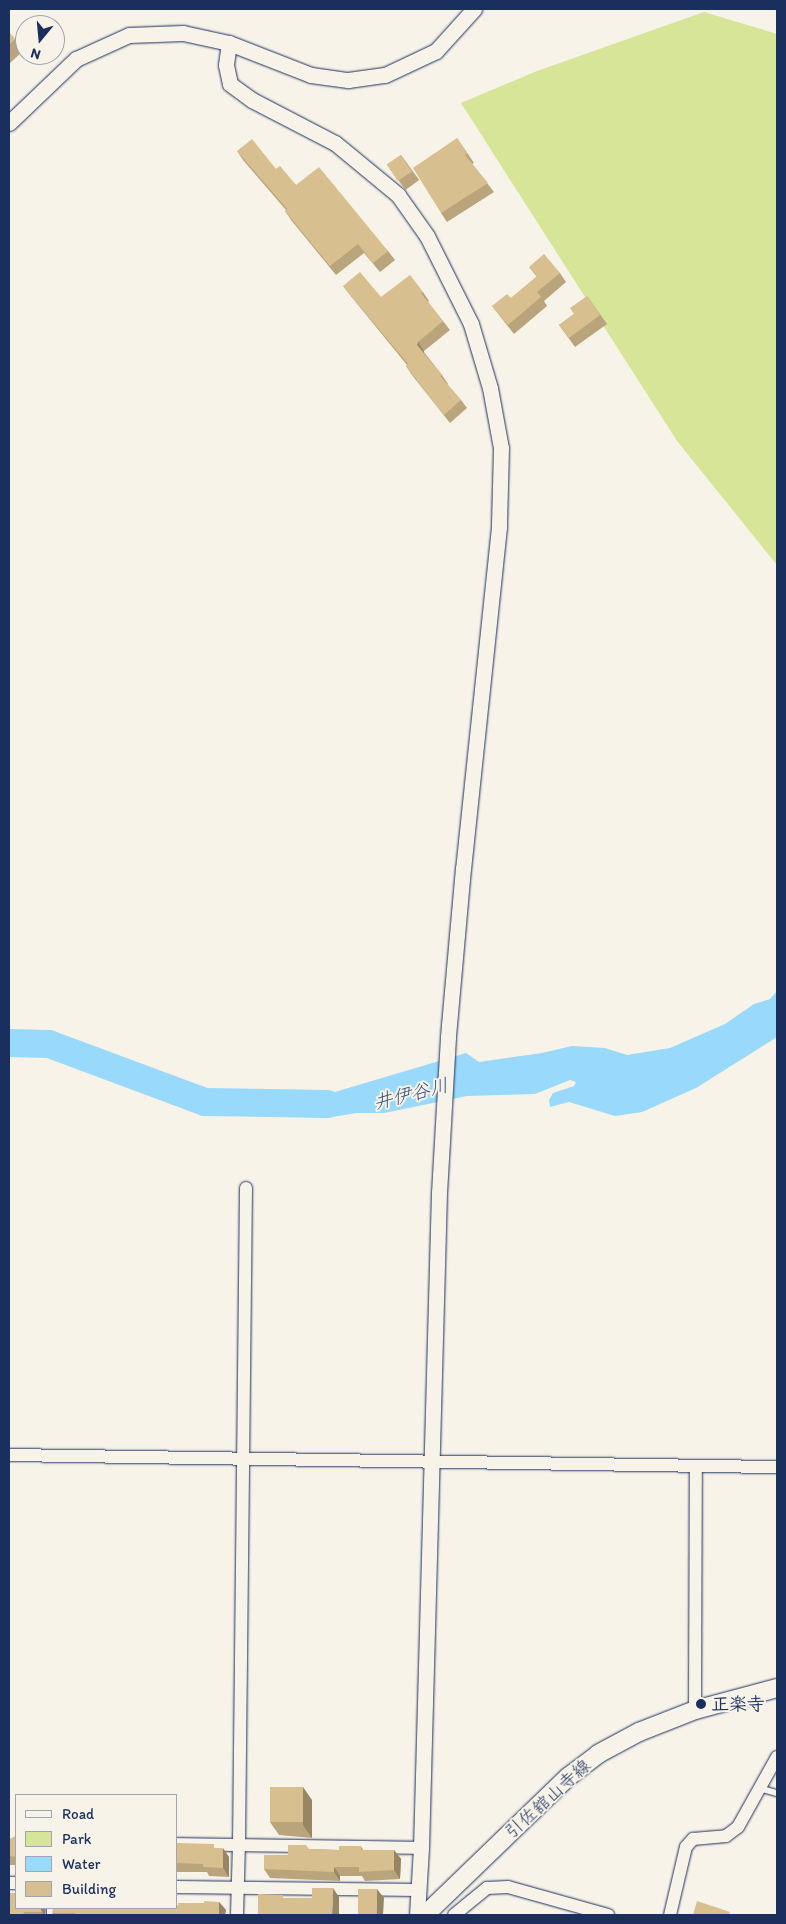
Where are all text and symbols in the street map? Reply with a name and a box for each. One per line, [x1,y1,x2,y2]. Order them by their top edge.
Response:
north arrow [15,15,65,65]
text: N [29,44,43,63]
water label: 井伊谷川 [371,1074,451,1114]
place label: 正楽寺 [711,1693,765,1715]
marker: 正楽寺 [695,1698,707,1710]
street label: 引佐舘山寺線 [501,1755,595,1843]
legend [15,1794,178,1909]
text: Road [62,1805,94,1823]
text: Park [62,1830,92,1848]
text: Water [62,1855,100,1873]
text: Building [62,1880,116,1898]

